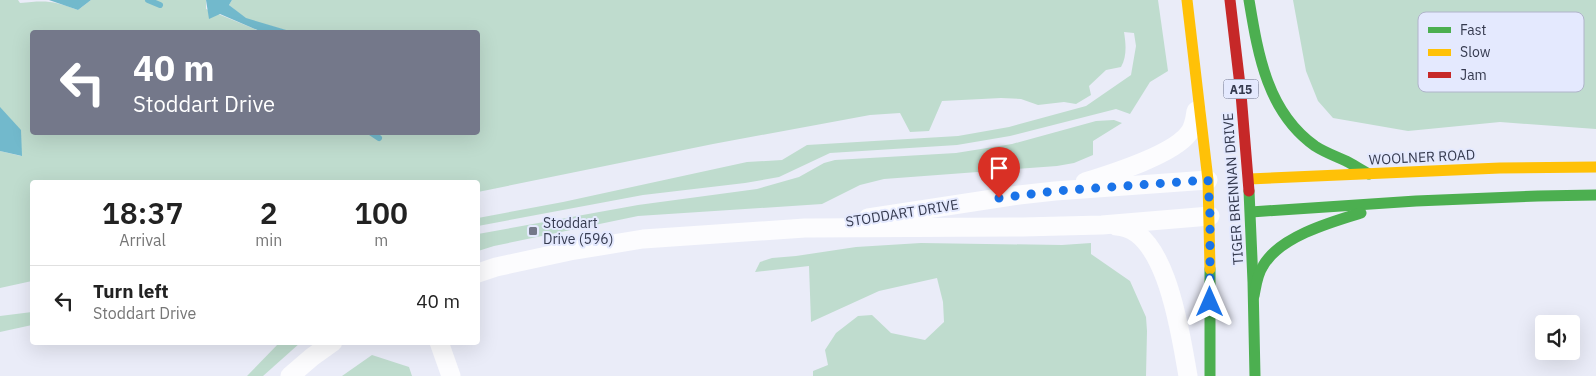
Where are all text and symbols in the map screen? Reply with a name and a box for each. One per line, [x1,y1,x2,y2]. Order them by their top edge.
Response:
legend [1418,12,1584,92]
text: Fast [1460,21,1486,39]
text: Slow [1460,43,1491,61]
text: 40 m [133,45,215,91]
icon: left [50,50,115,115]
text: Jam [1460,66,1487,84]
road number: A15 [1224,80,1258,98]
text: Stoddart Drive [133,89,275,118]
street label: TIGER BRENNAN DRIVE [1219,112,1247,266]
street label: WOOLNER ROAD [1368,145,1476,169]
pin [978,147,1020,198]
icon: arrive [985,154,1013,182]
text: 18:37 [102,193,183,232]
text: 2 [260,193,278,232]
text: 100 [354,193,408,232]
street label: STODDART DRIVE [844,195,960,231]
place label: Stoddart Drive (596) [543,214,613,248]
marker: Stoddart Drive (596) [527,225,539,237]
text: Arrival [119,230,166,250]
text: min [255,230,282,250]
text: m [374,230,388,250]
position arrow [1183,275,1235,327]
text: Turn left [93,279,169,303]
icon: left [50,287,78,315]
text: 40 m [416,289,460,313]
text: Stoddart Drive [93,303,196,323]
map controls [1535,315,1580,360]
button: sound [1535,315,1580,360]

